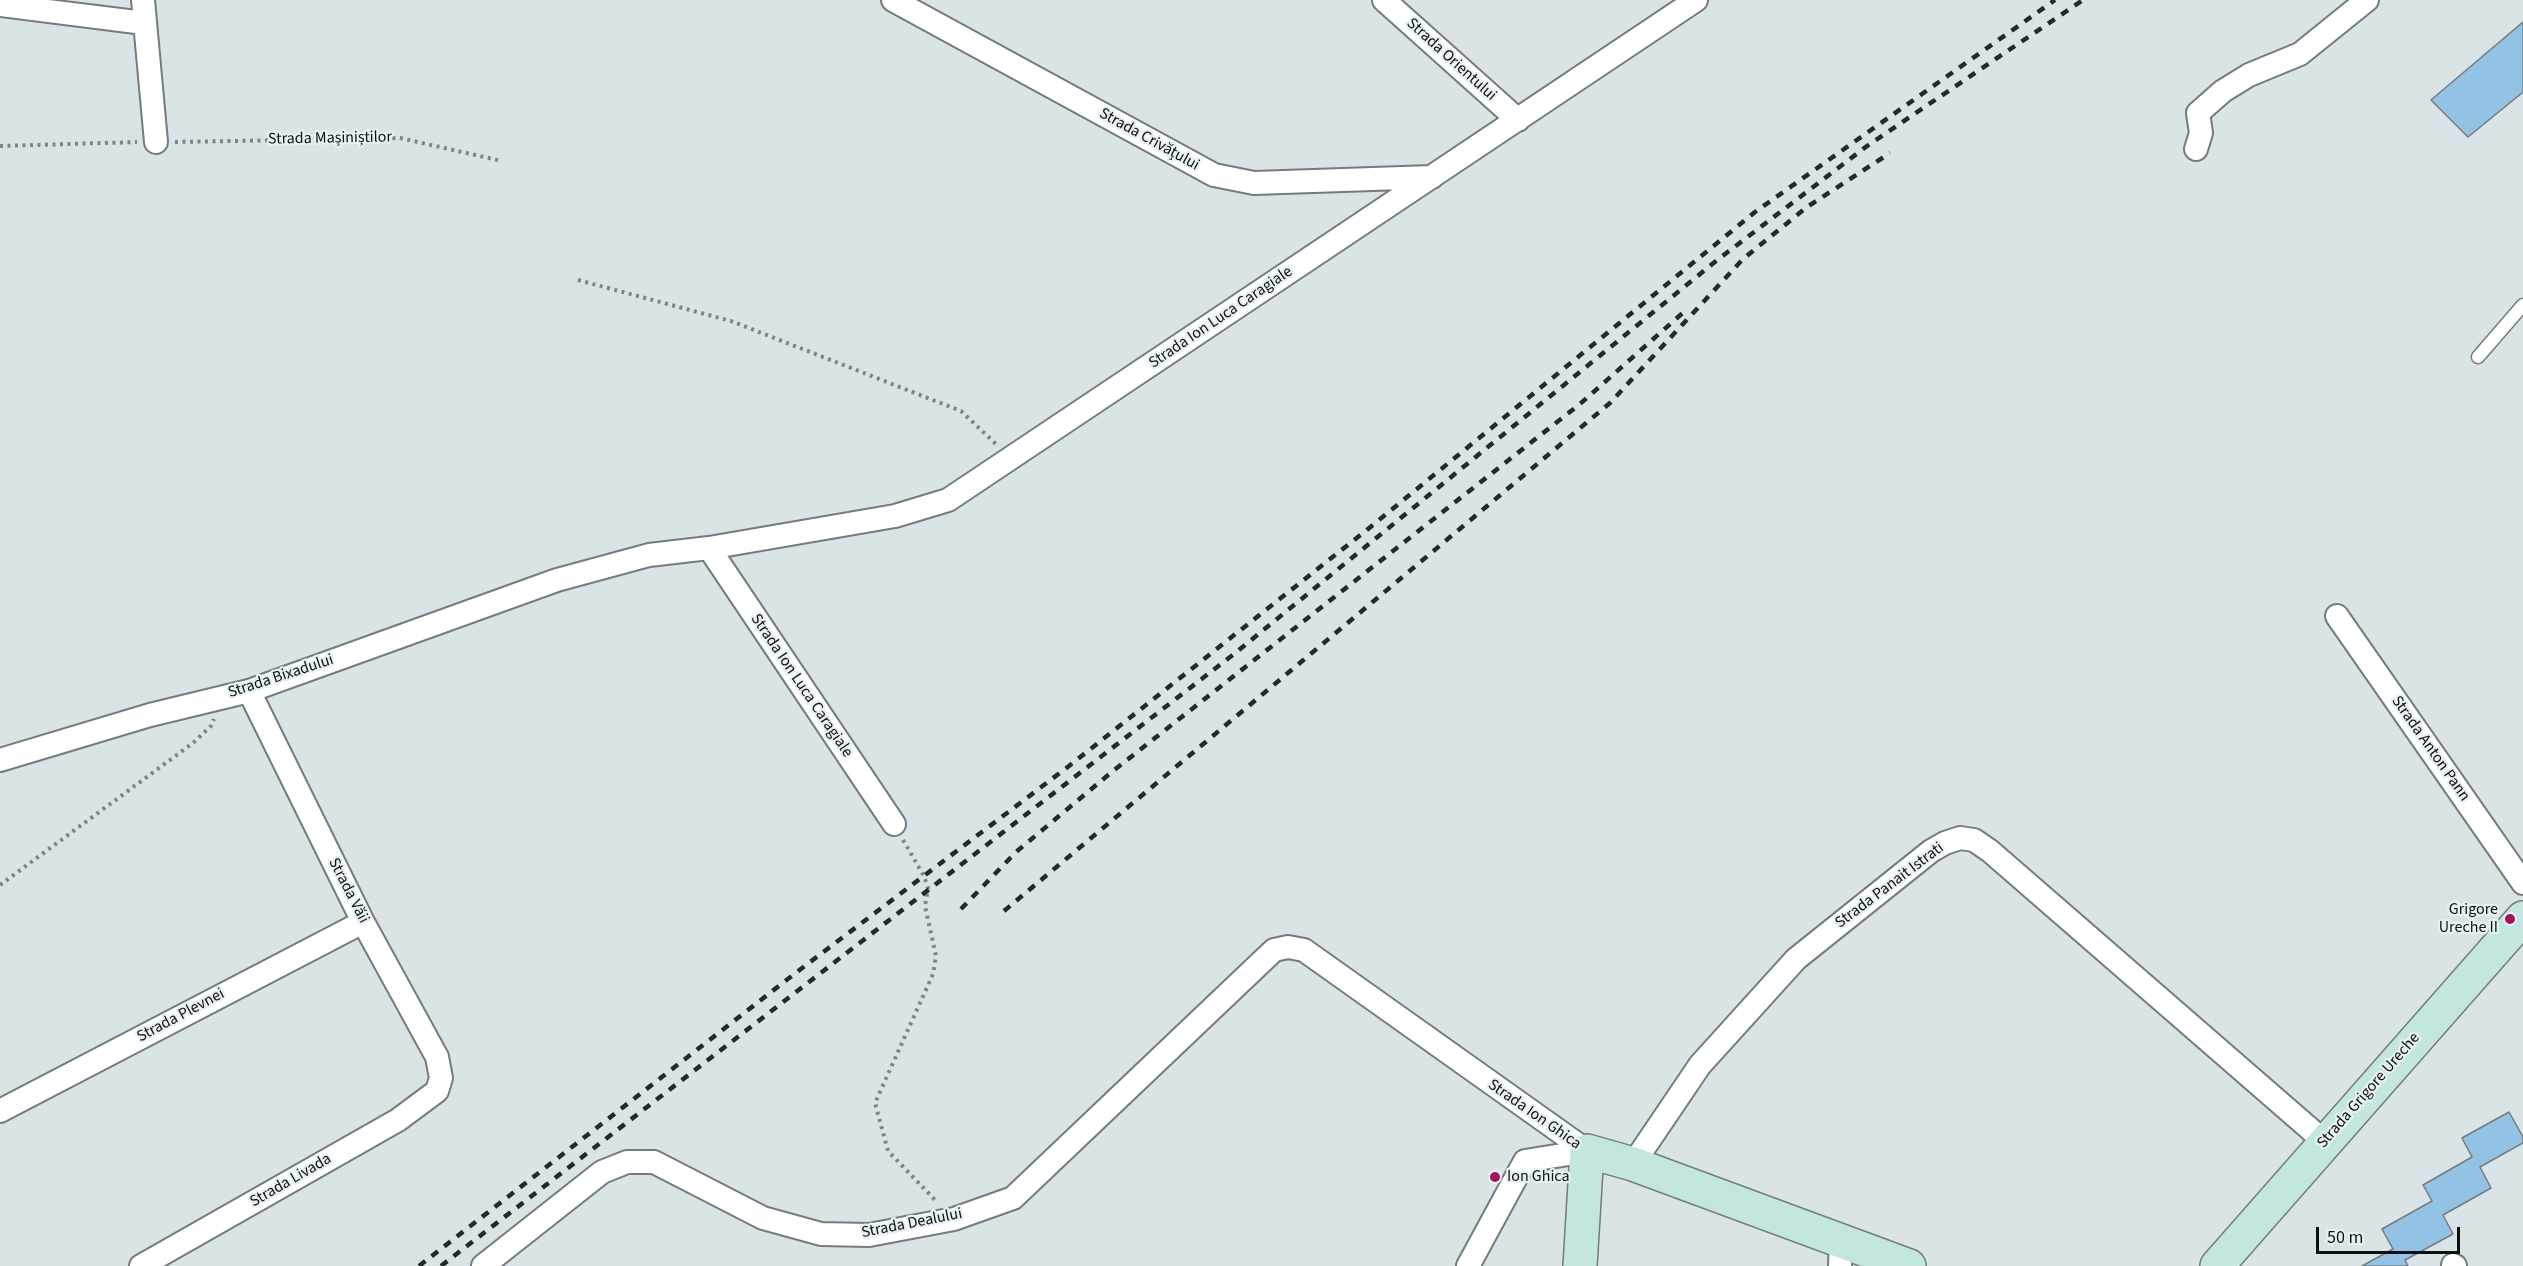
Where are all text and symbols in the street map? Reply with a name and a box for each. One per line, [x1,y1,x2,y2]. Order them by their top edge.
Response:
street label: Strada Orientului [1402,15,1500,105]
street label: Strada Crivățului [1096,105,1202,175]
street label: Strada Mașiniștilor [268,128,392,150]
street label: Strada Ion Luca Caragiale [1146,263,1296,373]
street label: Strada Ion Luca Caragiale [746,611,856,761]
street label: Strada Bixadului [226,651,336,703]
street label: Strada Anton Pann [2387,693,2473,805]
street label: Strada Panait Istrati [1832,839,1948,933]
street label: Strada Văii [323,855,373,927]
place label: Grigore Ureche II [2439,900,2498,938]
marker: Grigore Ureche II [2503,912,2517,926]
street label: Strada Plevnei [134,985,228,1047]
street label: Strada Grigore Ureche [2314,1029,2424,1153]
street label: Strada Ion Ghica [1484,1076,1584,1154]
street label: Strada Livada [247,1150,335,1212]
place label: Ion Ghica [1507,1167,1570,1187]
marker: Ion Ghica [1488,1170,1502,1184]
street label: Strada Dealului [860,1205,964,1243]
scale bar [2319,1215,2463,1253]
text: 50 m [2327,1225,2363,1250]

